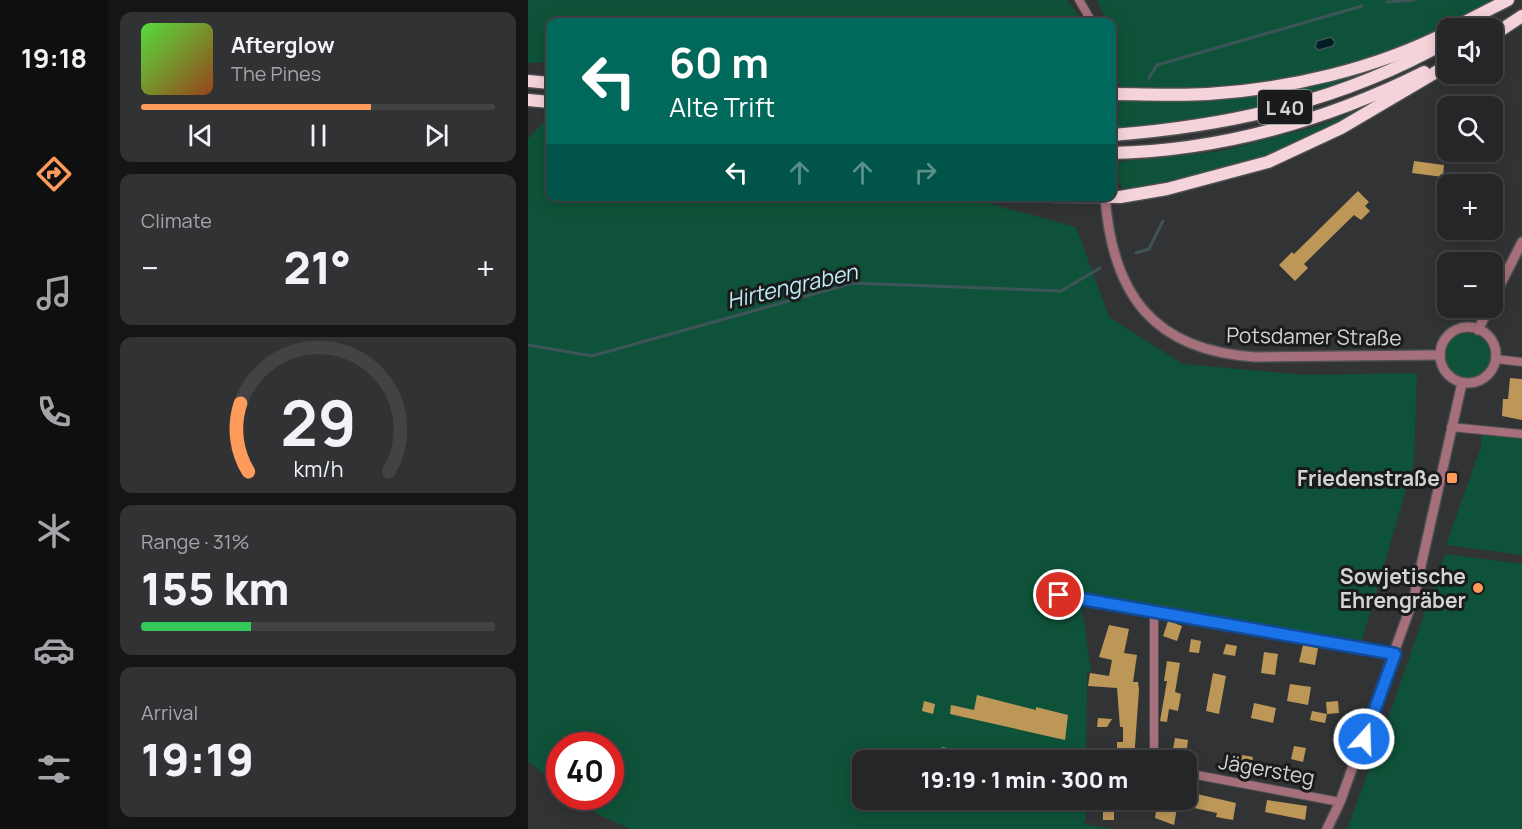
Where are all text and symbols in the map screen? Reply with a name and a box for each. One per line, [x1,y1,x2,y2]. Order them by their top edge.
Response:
map controls [1437,18,1503,318]
button: sound [1437,18,1503,84]
text: Afterglow [231,30,335,60]
text: 60 m [669,33,769,91]
text: 19:18 [21,39,87,76]
icon: left [570,42,648,120]
text: The Pines [231,60,321,87]
text: Alte Trift [669,88,775,125]
road number: L 40 [1258,90,1312,124]
button: search [1437,96,1503,162]
icon: previous [184,119,217,152]
icon: pause [302,119,335,152]
icon: next [420,119,453,152]
icon: directions [33,153,75,195]
icon: left [720,156,753,189]
icon: ahead [783,156,816,189]
icon: ahead [846,156,879,189]
icon: right [909,156,942,189]
button: + [1437,174,1503,240]
text: Climate [141,207,212,234]
text: 21° [283,236,351,298]
text: − [141,245,159,290]
text: + [476,245,495,290]
button: − [1437,252,1503,318]
water label: Hirtengraben [724,256,861,316]
icon: music [33,272,75,314]
street label: Potsdamer Straße [1226,320,1402,352]
text: 29 [280,379,356,465]
icon: phone [33,391,75,433]
text: km/h [293,454,343,483]
place label: Friedenstraße [1297,464,1440,492]
marker: Friedenstraße [1445,471,1459,485]
icon: climate [33,510,75,552]
text: Range · 31% [141,528,250,555]
text: 155 km [141,557,290,619]
place label: Sowjetische Ehrengräber [1340,562,1466,614]
pin [1033,569,1084,620]
icon: arrive [1042,578,1075,611]
marker: Sowjetische Ehrengräber [1471,581,1485,595]
icon: car [33,629,75,671]
text: Arrival [141,699,198,726]
position arrow [1332,707,1396,771]
text: 19:19 [141,728,254,790]
speed limit sign: 40 [546,732,624,810]
street label: Jägersteg [1217,747,1317,791]
icon: filters [33,748,75,790]
text: 19:19 · 1 min · 300 m [921,765,1128,795]

